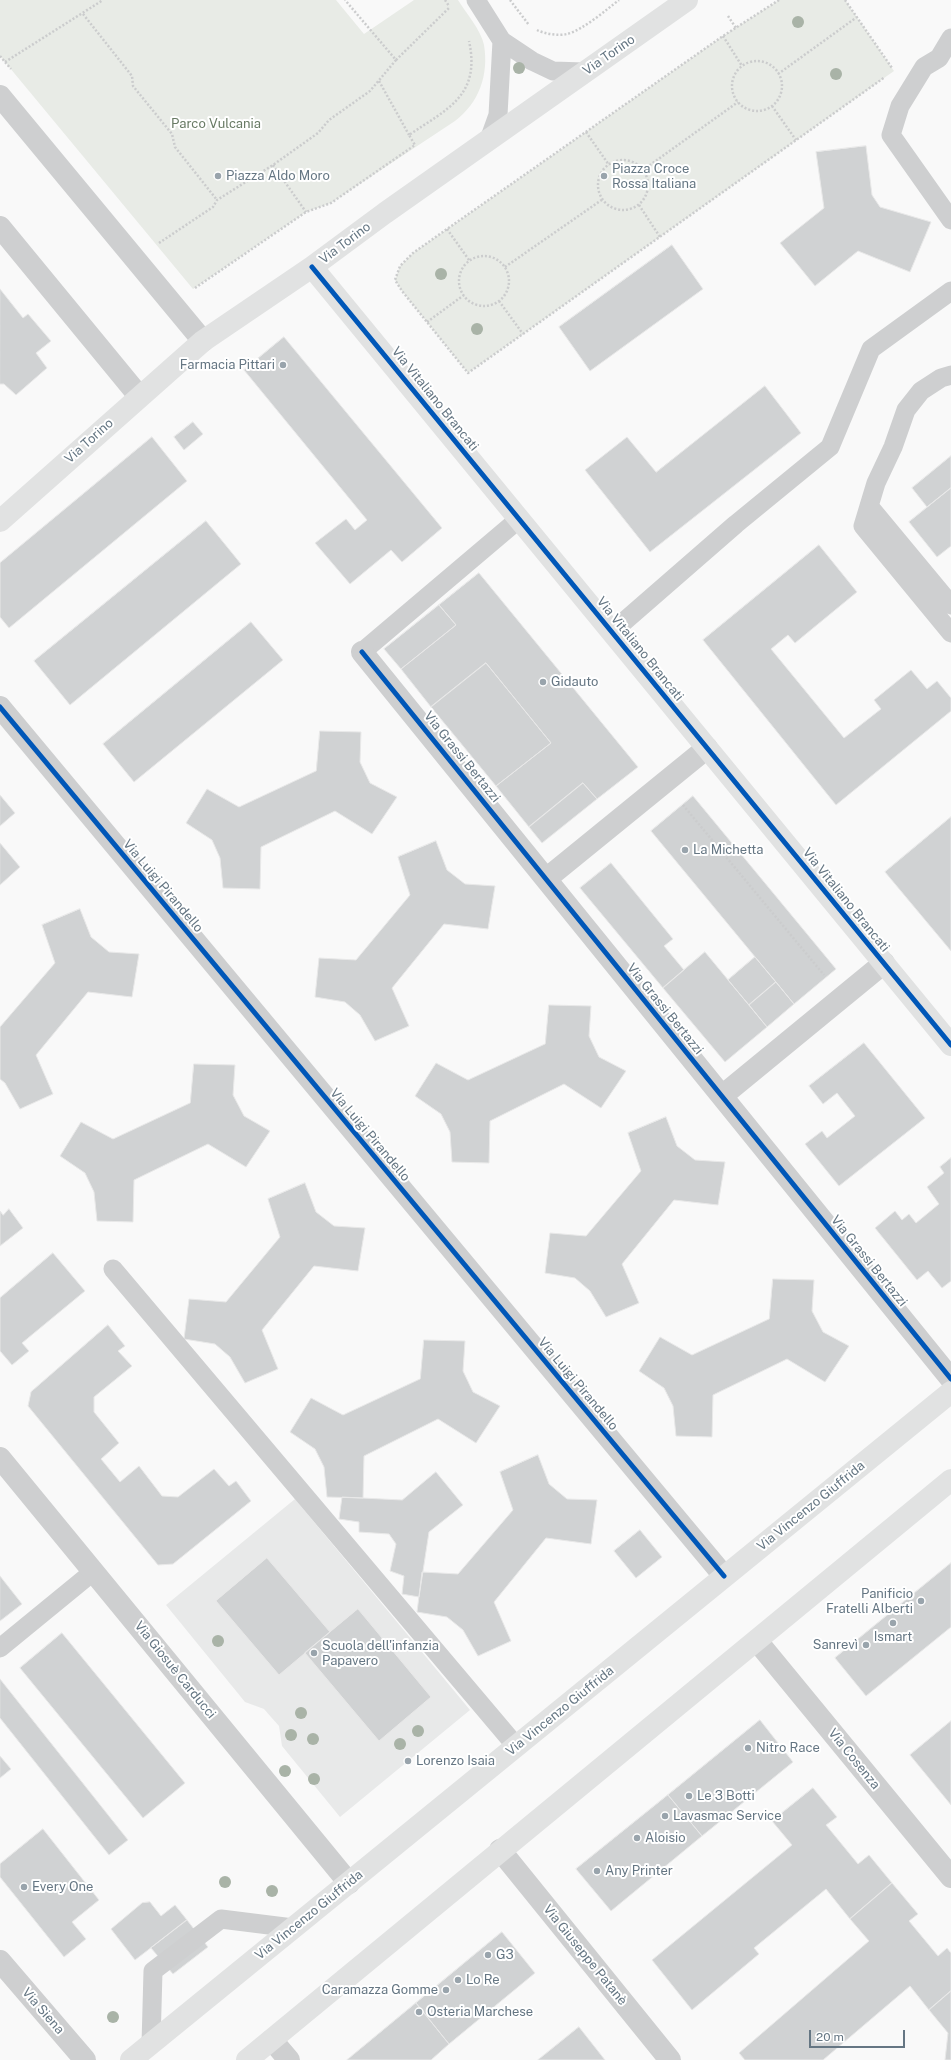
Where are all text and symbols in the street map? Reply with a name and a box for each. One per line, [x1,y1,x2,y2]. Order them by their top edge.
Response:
street label: Via Torino [580,31,638,79]
park label: Parco Vulcania [171,116,261,132]
place label: Piazza Croce Rossa Italiana [612,161,696,192]
place label: Piazza Aldo Moro [226,168,330,184]
marker: Piazza Aldo Moro [213,171,223,181]
marker: Piazza Croce Rossa Italiana [599,171,609,181]
street label: Via Torino [316,219,374,267]
street label: Via Vitaliano Brancati [388,344,482,454]
place label: Farmacia Pittari [180,357,275,373]
marker: Farmacia Pittari [278,360,288,370]
street label: Via Torino [62,415,116,467]
street label: Via Vitaliano Brancati [593,594,687,704]
place label: Gidauto [551,674,598,690]
marker: Gidauto [538,677,548,687]
street label: Via Grassi Bertazzi [421,708,503,806]
street label: Via Luigi Pirandello [120,837,206,935]
place label: La Michetta [693,842,764,858]
marker: La Michetta [680,845,690,855]
street label: Via Vitaliano Brancati [799,845,893,955]
street label: Via Grassi Bertazzi [624,960,706,1058]
street label: Via Luigi Pirandello [327,1086,413,1184]
street label: Via Grassi Bertazzi [828,1212,910,1310]
street label: Via Luigi Pirandello [535,1335,621,1433]
street label: Via Vincenzo Giuffrida [754,1458,868,1554]
place label: Panificio Fratelli Alberti [826,1586,913,1617]
marker: Panificio Fratelli Alberti [916,1596,926,1606]
street label: Via Giosuè Carducci [131,1618,219,1722]
marker: Ismart [888,1618,898,1628]
place label: Ismart [874,1629,912,1645]
place label: Sanrevì [813,1637,858,1653]
place label: Scuola dell'infanzia Papavero [322,1638,439,1669]
marker: Sanrevì [861,1640,871,1650]
marker: Scuola dell'infanzia Papavero [309,1648,319,1658]
street label: Via Vincenzo Giuffrida [503,1663,617,1759]
street label: Via Cosenza [825,1726,883,1792]
place label: Nitro Race [756,1740,820,1756]
marker: Nitro Race [743,1743,753,1753]
place label: Lorenzo Isaia [416,1753,495,1769]
marker: Lorenzo Isaia [403,1756,413,1766]
place label: Le 3 Botti [697,1788,755,1804]
marker: Le 3 Botti [684,1791,694,1801]
place label: Lavasmac Service [673,1808,781,1824]
marker: Lavasmac Service [660,1811,670,1821]
place label: Aloisio [645,1830,686,1846]
marker: Aloisio [632,1833,642,1843]
place label: Any Printer [605,1863,673,1879]
marker: Any Printer [592,1866,602,1876]
street label: Via Vincenzo Giuffrida [252,1867,366,1963]
place label: Every One [32,1879,93,1895]
marker: Every One [19,1882,29,1892]
street label: Via Giuseppe Patanè [540,1902,630,2008]
place label: G3 [496,1947,514,1963]
marker: G3 [483,1950,493,1960]
place label: Lo Re [466,1972,500,1988]
marker: Lo Re [453,1975,463,1985]
place label: Caramazza Gomme [322,1982,438,1998]
street label: Via Siena [19,1985,67,2037]
marker: Caramazza Gomme [441,1985,451,1995]
place label: Osteria Marchese [427,2004,533,2020]
marker: Osteria Marchese [414,2007,424,2017]
scale bar [811,2022,907,2048]
text: 20 m [816,2030,844,2044]

